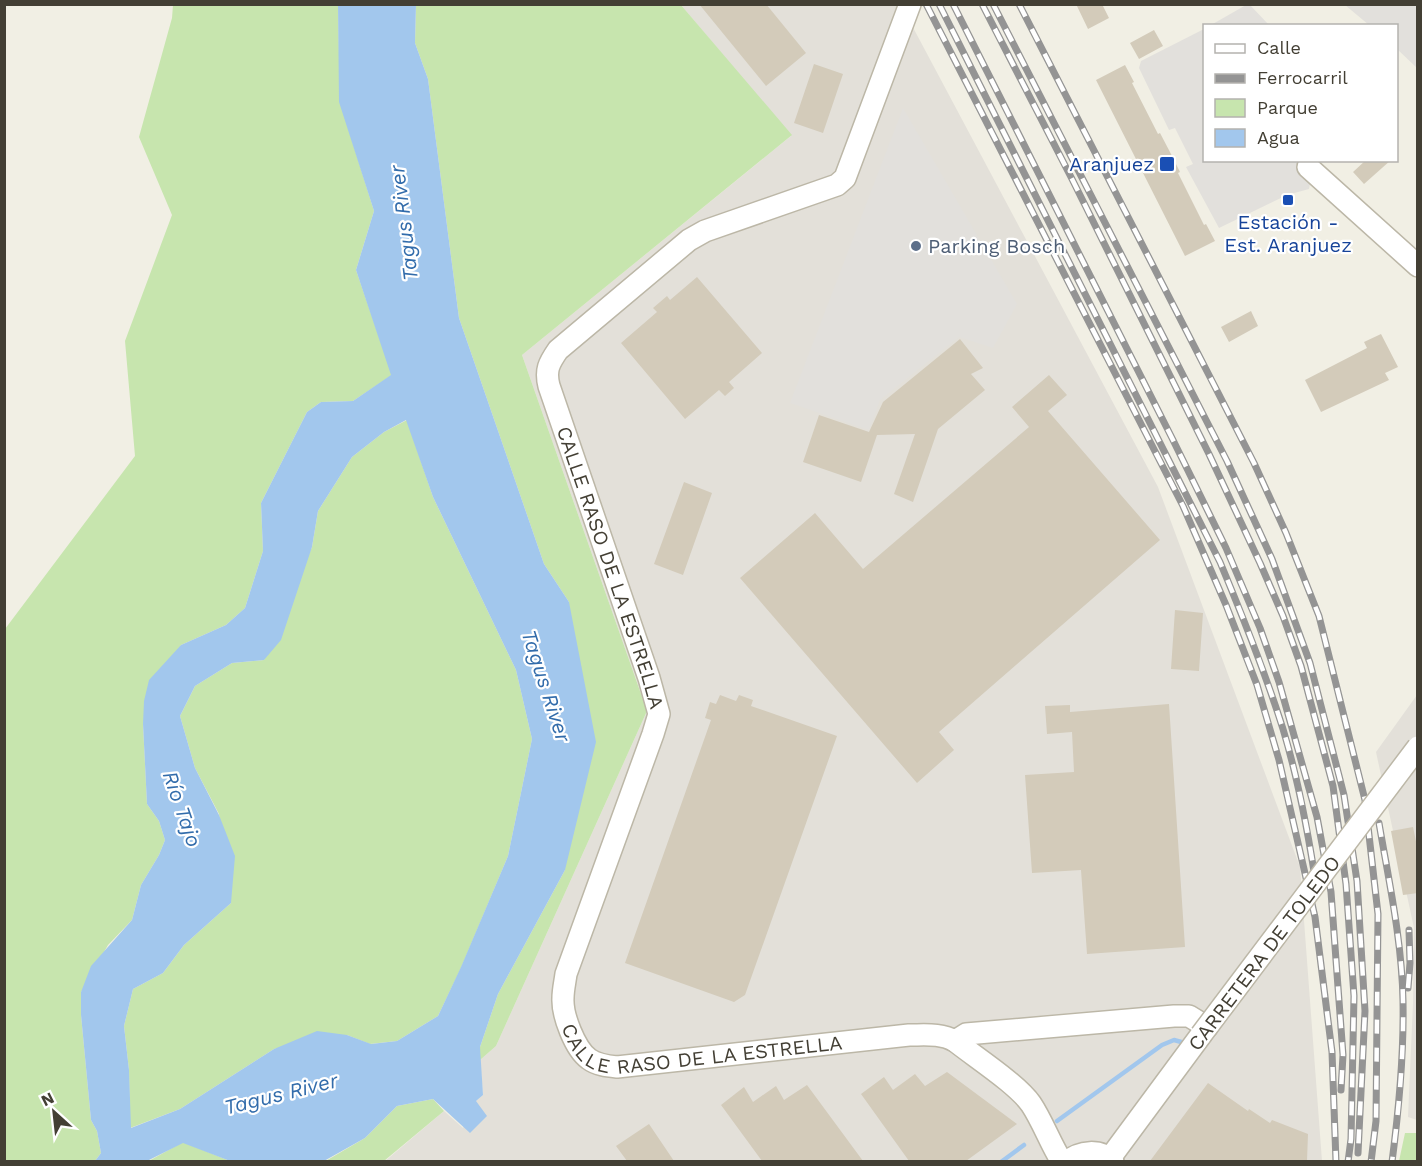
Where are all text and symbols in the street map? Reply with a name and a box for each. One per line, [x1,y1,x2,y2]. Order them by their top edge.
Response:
legend [1203,24,1398,162]
text: Calle [1257,37,1301,58]
text: Ferrocarril [1257,67,1348,88]
text: Parque [1257,97,1318,118]
text: Agua [1257,127,1300,148]
place label: Aranjuez [1069,152,1154,176]
marker: Aranjuez [1158,155,1176,173]
water label: Tagus River [384,163,423,282]
marker: Estación - Est. Aranjuez [1281,193,1295,207]
place label: Estación - Est. Aranjuez [1224,210,1352,257]
place label: Parking Bosch [928,234,1065,258]
marker: Parking Bosch [909,239,923,253]
street label: CALLE RASO DE LA ESTRELLA [552,423,669,712]
water label: Tagus River [517,627,577,746]
water label: Río Tajo [158,767,207,850]
street label: CARRETERA DE TOLEDO [1183,851,1345,1055]
street label: CALLE RASO DE LA ESTRELLA [557,1020,843,1079]
water label: Tagus River [221,1067,341,1120]
north arrow [24,1082,84,1142]
text: N [38,1088,57,1110]

